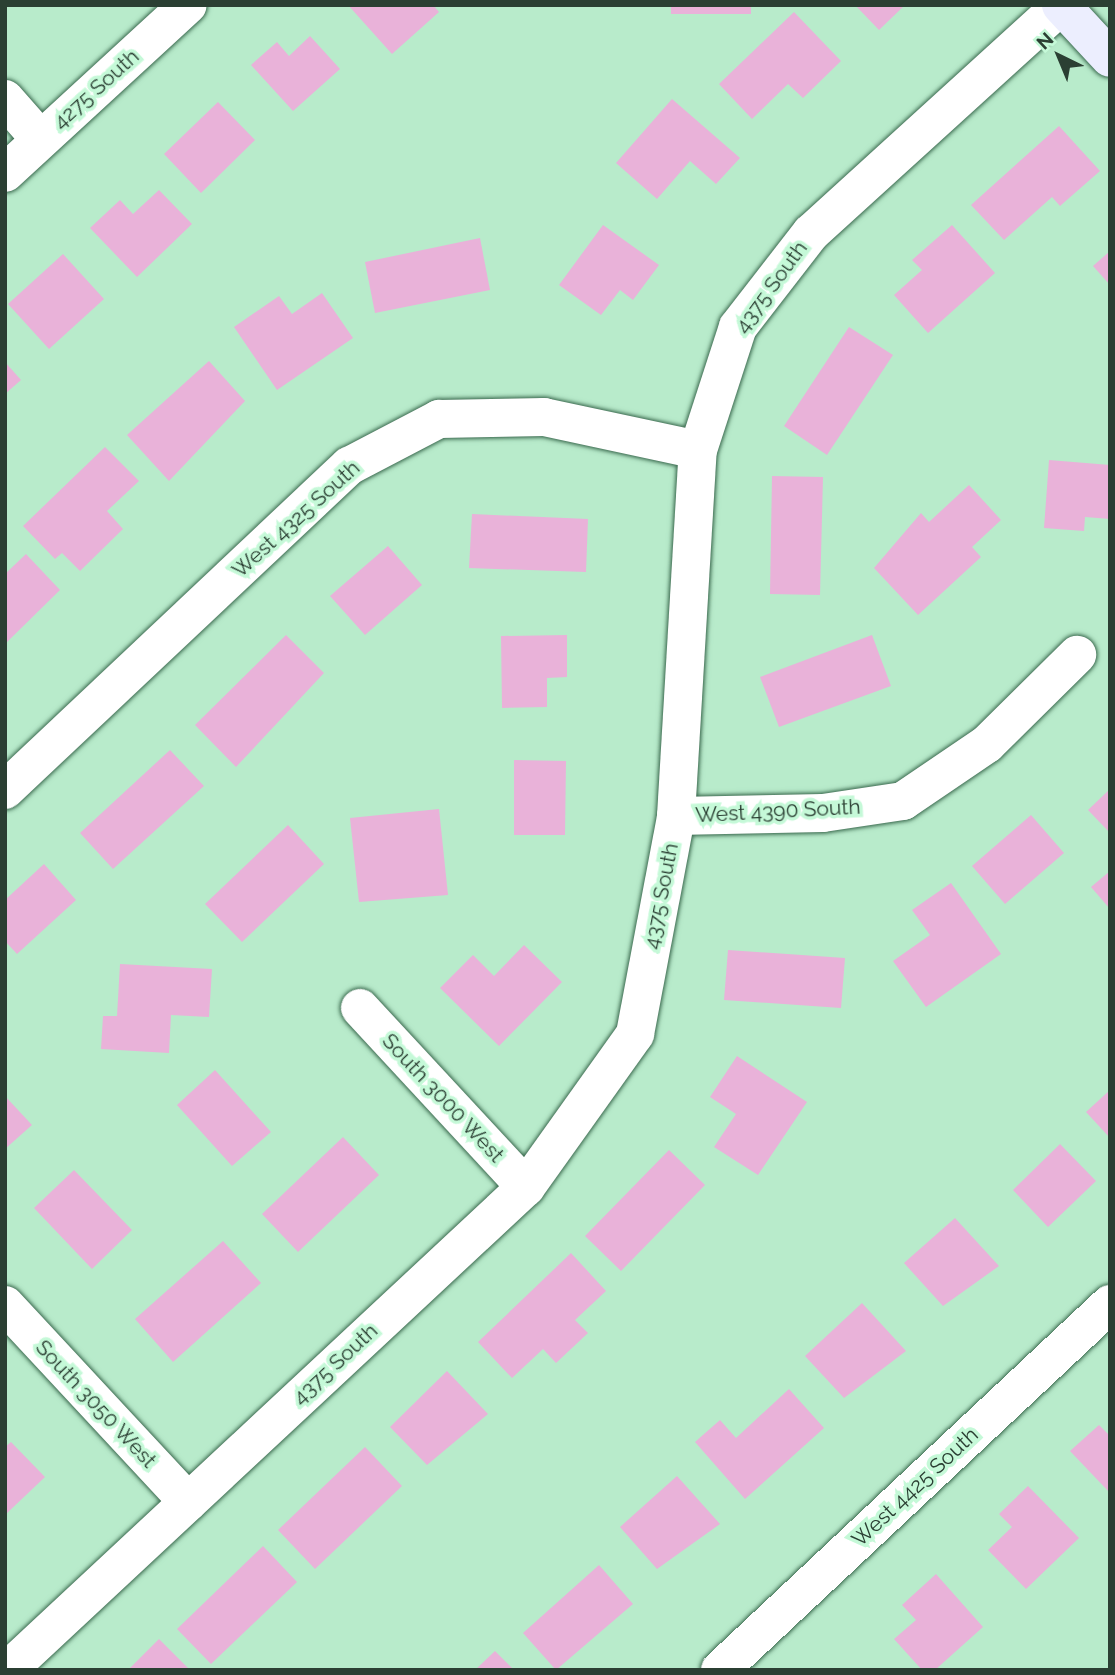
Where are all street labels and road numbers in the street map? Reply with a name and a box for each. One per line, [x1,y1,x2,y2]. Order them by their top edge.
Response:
street label: 4275 South [48,44,144,134]
street label: 4375 South [729,236,813,338]
street label: West 4325 South [227,455,365,583]
street label: West 4390 South [695,794,861,828]
street label: 4375 South [638,841,684,951]
street label: South 3000 West [377,1028,509,1168]
street label: 4375 South [287,1318,383,1410]
street label: South 3050 West [30,1335,162,1473]
street label: West 4425 South [847,1422,983,1552]

